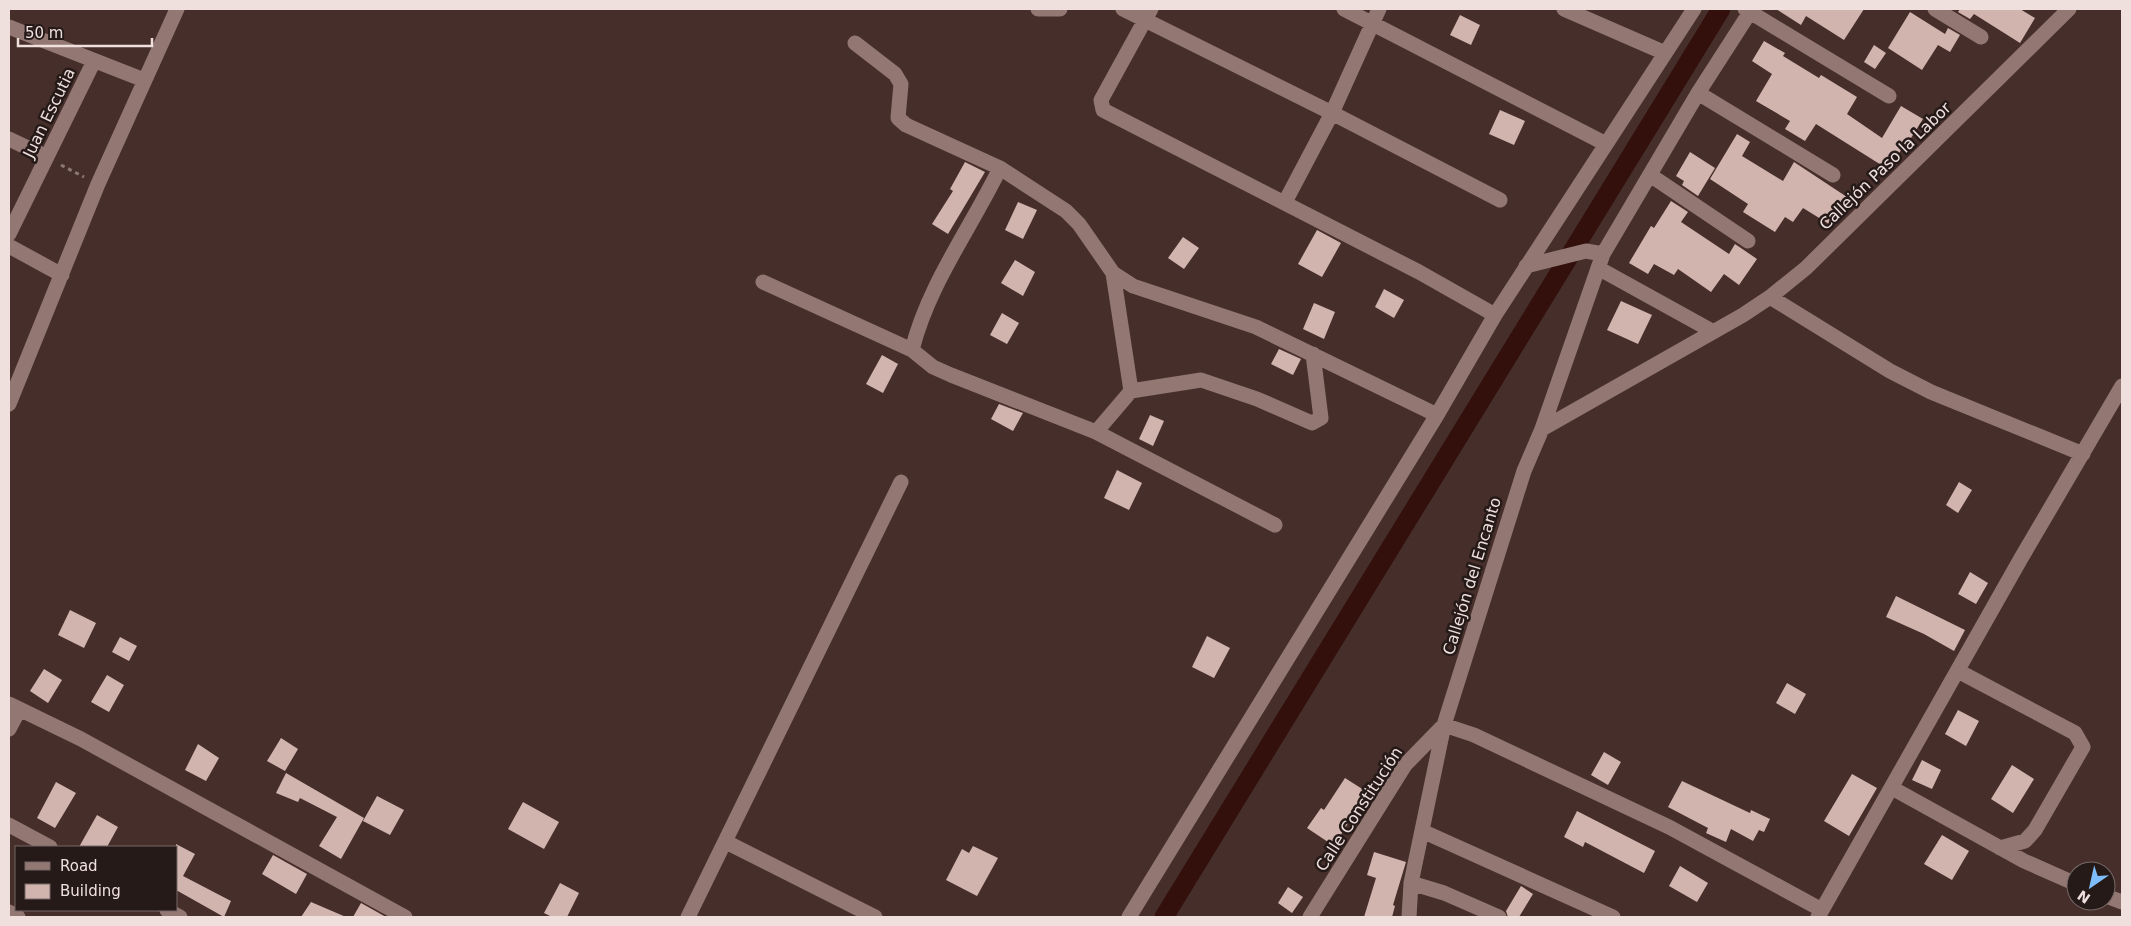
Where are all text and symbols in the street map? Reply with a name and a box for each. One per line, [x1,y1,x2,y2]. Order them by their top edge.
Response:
scale bar [18,15,151,47]
text: 50 m [25,24,63,42]
street label: Juan Escutia [19,65,79,162]
street label: Callejón Paso la Labor [1815,98,1955,234]
street label: Callejón del Encanto [1439,495,1505,657]
street label: Calle Constitución [1312,743,1406,875]
legend [15,846,178,911]
text: Road [60,857,98,875]
north arrow [2066,861,2116,911]
text: Building [60,882,121,900]
text: N [2074,887,2093,907]

